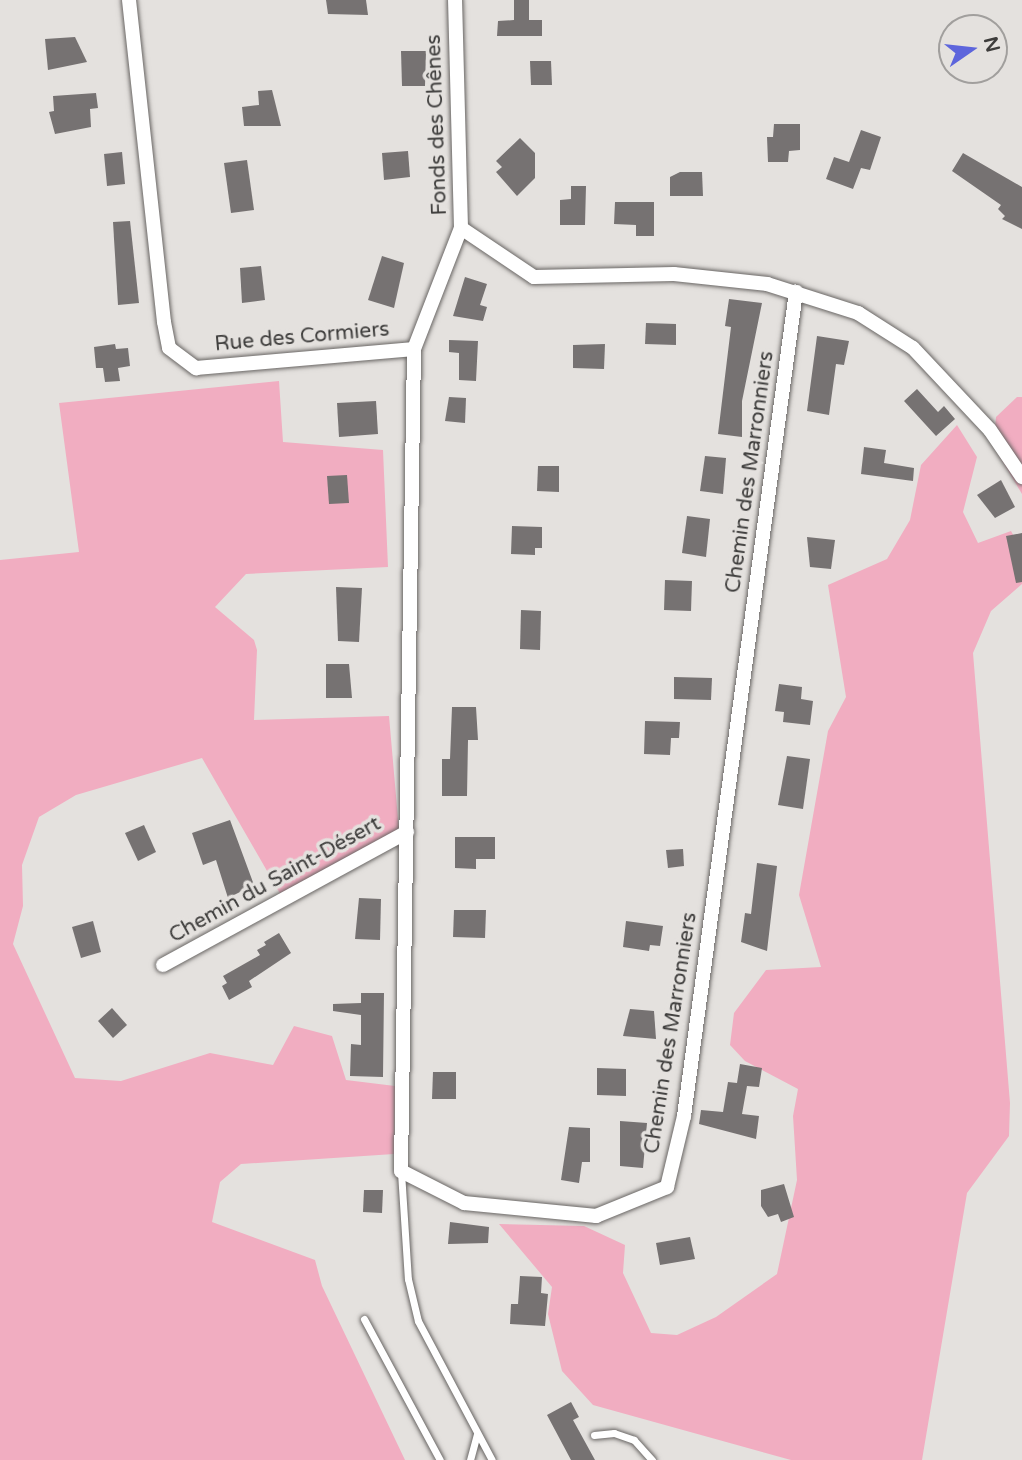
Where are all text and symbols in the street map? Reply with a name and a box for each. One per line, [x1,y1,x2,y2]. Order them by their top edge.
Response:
north arrow [938,14,1008,84]
street label: Fonds des Chênes [421,34,453,216]
text: N [979,34,1004,54]
street label: Rue des Cormiers [214,317,390,357]
street label: Chemin des Marronniers [721,349,779,595]
street label: Chemin du Saint-Désert [165,811,385,949]
street label: Chemin des Marronniers [639,910,703,1156]

